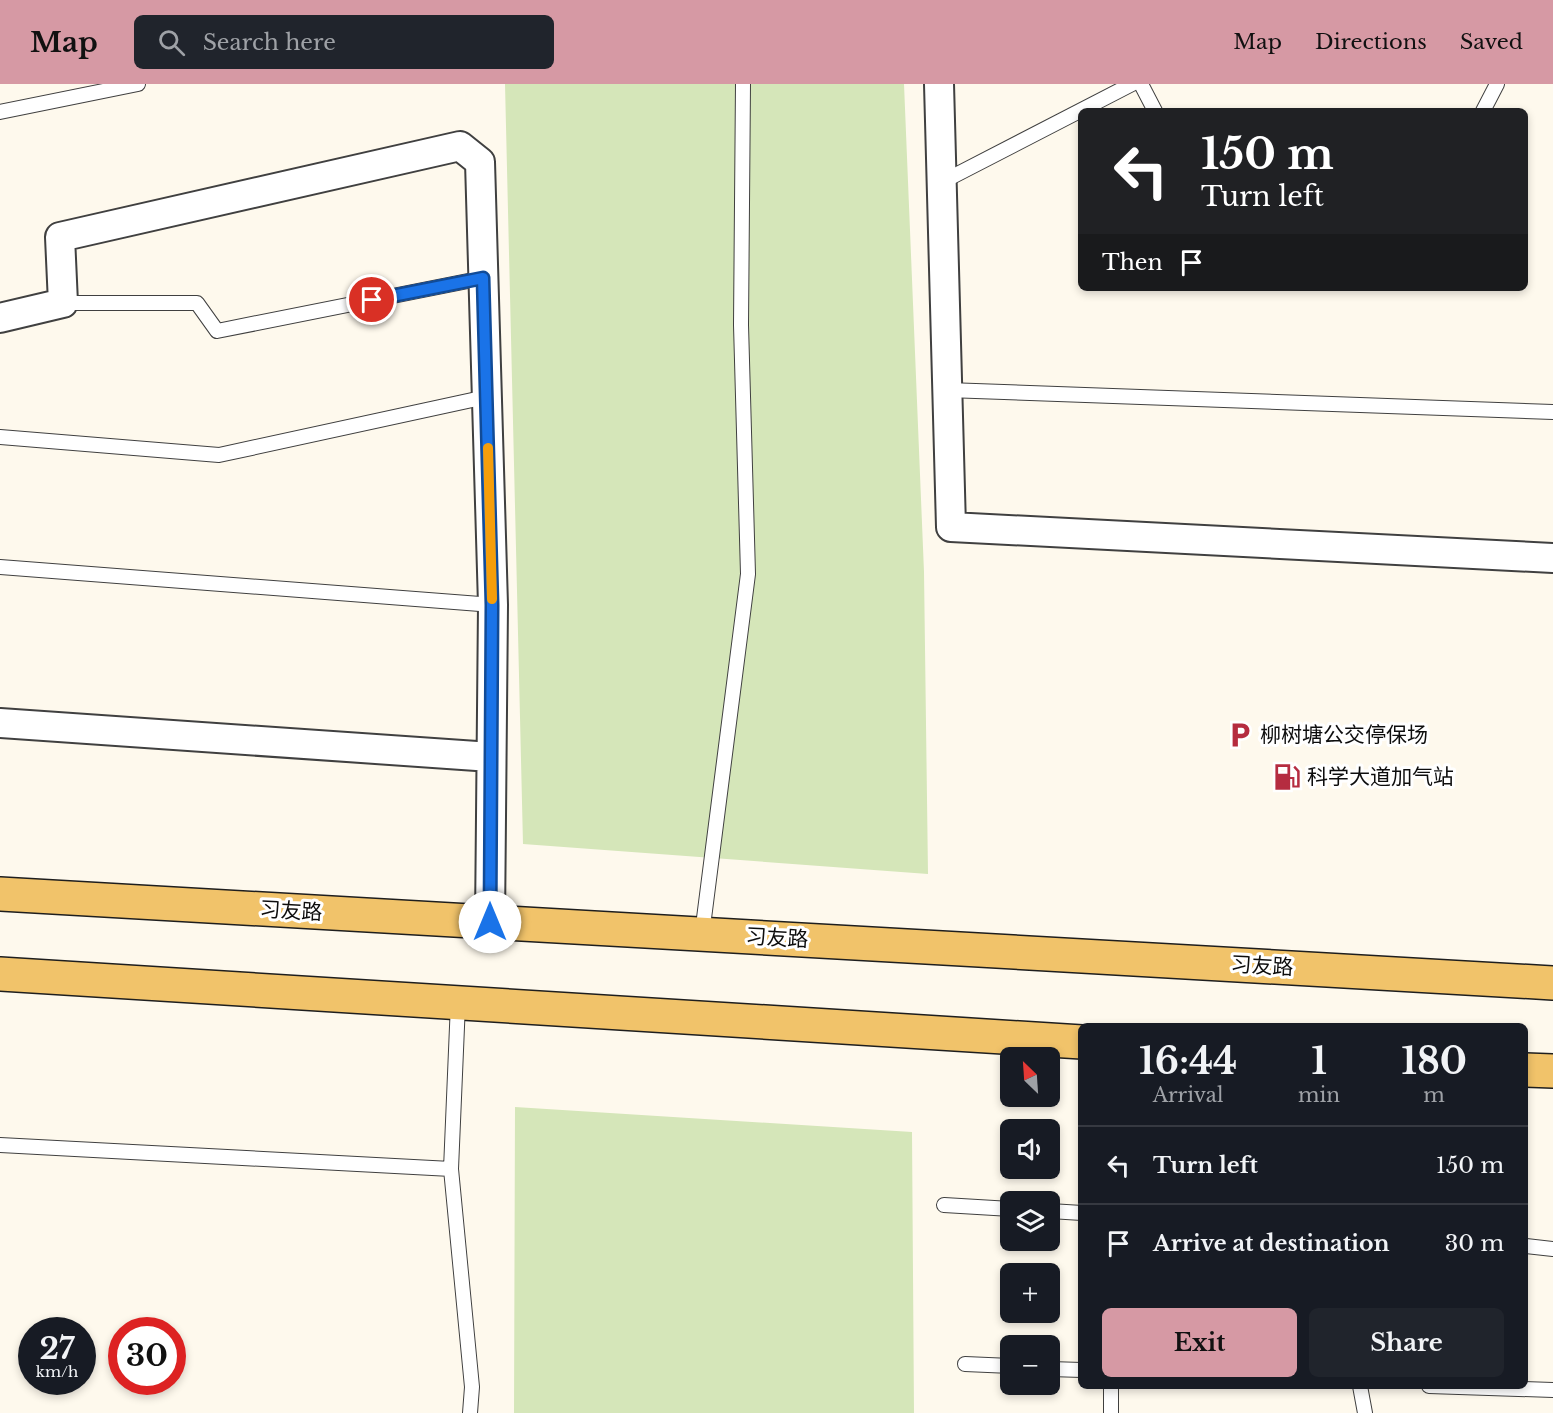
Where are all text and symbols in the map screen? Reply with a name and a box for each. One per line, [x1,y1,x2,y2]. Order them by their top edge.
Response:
search box [134,15,554,69]
text: Map [30,25,98,60]
icon: search [155,26,188,59]
text: Search here [203,29,336,56]
text: Map [1233,29,1282,55]
text: Directions [1315,29,1427,55]
text: Saved [1460,29,1523,55]
text: 150 m [1201,128,1334,180]
icon: left [1102,132,1180,210]
text: Turn left [1201,180,1324,213]
icon: arrive [1175,246,1208,279]
text: Then [1102,249,1163,276]
pin [346,274,397,325]
icon: arrive [355,283,388,316]
parking icon: 柳树塘公交停保场 [1225,720,1255,750]
place label: 柳树塘公交停保场 [1260,722,1428,748]
fuel station icon: 科学大道加气站 [1272,762,1302,792]
place label: 科学大道加气站 [1307,764,1454,790]
position arrow [458,890,522,954]
street label: 习友路 [259,896,323,926]
street label: 习友路 [745,923,809,953]
street label: 习友路 [1230,951,1294,981]
text: 16:44 [1139,1039,1237,1084]
text: 1 [1311,1039,1327,1084]
text: 180 [1401,1039,1467,1084]
north arrow [1000,1047,1060,1107]
map controls [1000,1047,1060,1395]
text: Arrival [1153,1083,1223,1107]
text: min [1298,1083,1340,1107]
text: m [1423,1083,1445,1107]
button: sound [1000,1119,1060,1179]
icon: left [1102,1149,1135,1182]
text: Turn left [1153,1152,1258,1179]
text: 150 m [1436,1152,1504,1179]
button: layers [1000,1191,1060,1251]
icon: arrive [1102,1227,1135,1260]
text: Arrive at destination [1153,1230,1390,1257]
text: 30 m [1445,1230,1504,1257]
button: + [1000,1263,1060,1323]
button: Exit [1102,1308,1297,1377]
button: Share [1309,1308,1504,1377]
speed limit sign: 30 [108,1317,186,1395]
text: 27 [39,1330,75,1367]
button: − [1000,1335,1060,1395]
text: km/h [36,1362,78,1381]

